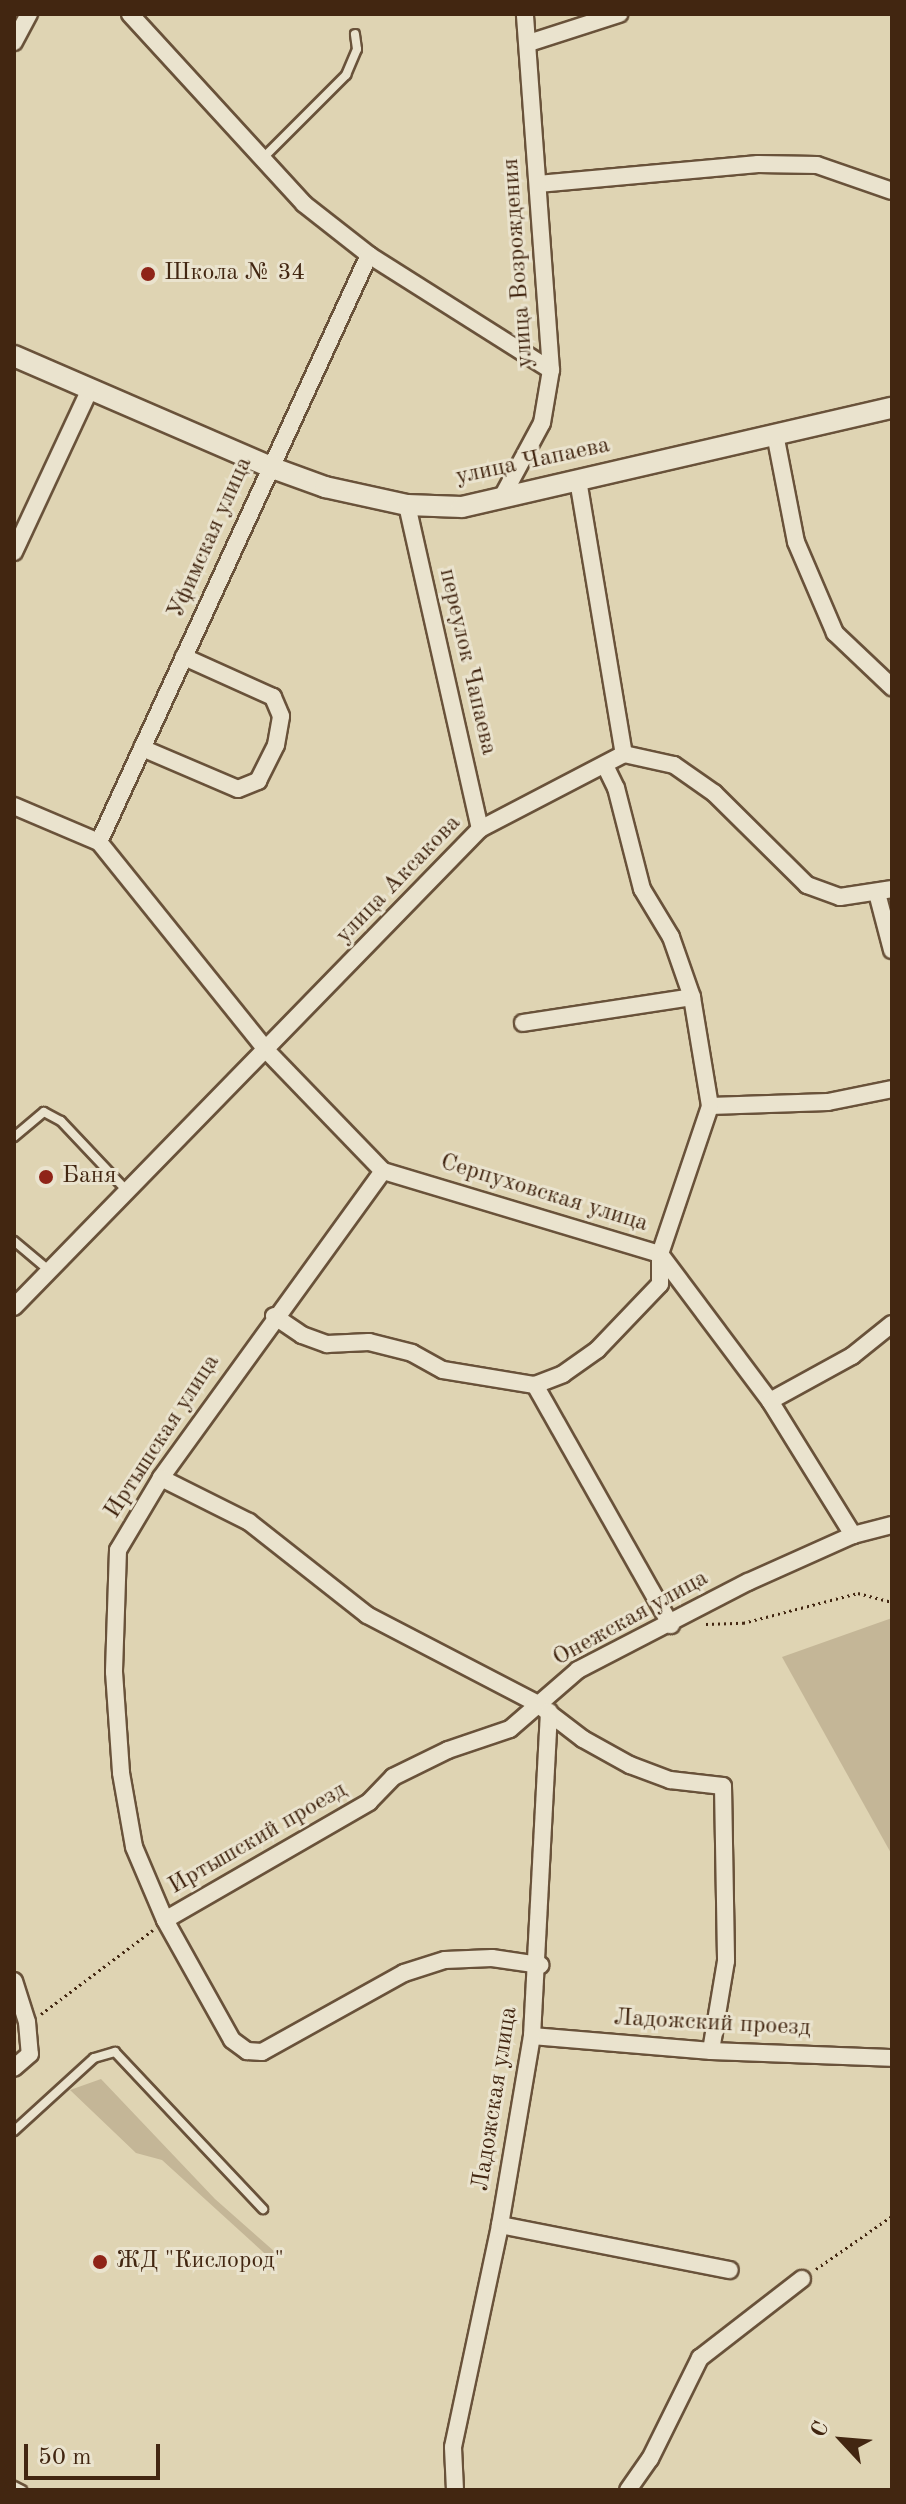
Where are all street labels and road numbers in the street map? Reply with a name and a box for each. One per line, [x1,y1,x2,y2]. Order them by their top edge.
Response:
street label: улица Возрождения [497,157,541,369]
street label: улица Чапаева [453,432,613,492]
street label: Уфимская улица [163,453,259,623]
street label: переулок Чапаева [432,566,502,758]
street label: улица Аксакова [330,810,468,950]
street label: Серпуховская улица [437,1149,651,1239]
street label: Иртышская улица [99,1349,227,1525]
street label: Онежская улица [548,1564,714,1674]
street label: Иртышский проезд [164,1776,352,1902]
street label: Ладожский проезд [613,2004,811,2044]
street label: Ладожская улица [467,2005,525,2193]

